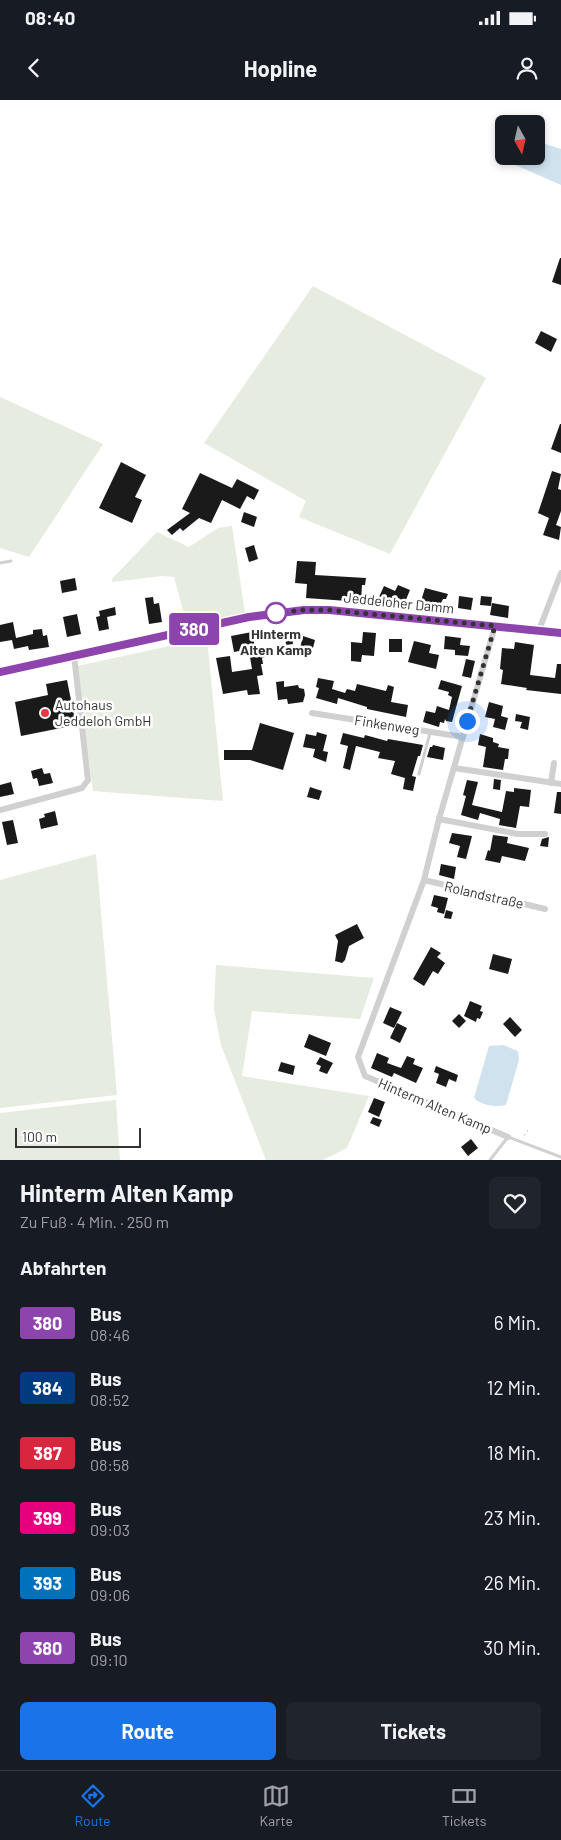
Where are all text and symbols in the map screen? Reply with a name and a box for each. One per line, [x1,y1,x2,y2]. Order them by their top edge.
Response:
text: 08:40 [25,6,75,29]
icon: back [20,54,48,82]
icon: person [513,54,541,82]
text: Hopline [244,55,317,81]
north arrow [495,115,545,165]
map controls [495,115,545,165]
street label: Jeddeloher Damm [343,588,455,617]
marker: Hinterm Alten Kamp [265,602,287,624]
line badge: 380 [165,613,223,645]
text: 380 [179,618,209,640]
place label: Hinterm Alten Kamp [240,625,312,658]
place label: Autohaus Jeddeloh GmbH [55,696,151,729]
marker: Autohaus Jeddeloh GmbH [39,707,51,719]
your location [455,709,480,734]
street label: Finkenweg [353,711,421,738]
street label: Rolandstraße [443,877,525,912]
street label: Hinterm Alten Kamp [376,1074,494,1137]
scale bar [15,1125,141,1148]
text: 100 m [22,1128,57,1145]
button: heart [489,1177,541,1229]
text: Hinterm Alten Kamp [20,1178,234,1207]
text: Zu Fuß · 4 Min. · 250 m [20,1212,169,1231]
text: Abfahrten [20,1256,106,1279]
text: Bus [90,1302,122,1325]
text: 6 Min. [494,1311,541,1334]
text: 380 [33,1312,62,1334]
text: 08:46 [90,1325,130,1344]
text: Bus [90,1367,122,1390]
text: 12 Min. [487,1376,541,1399]
text: 384 [32,1377,63,1399]
text: 08:52 [90,1390,130,1409]
text: Bus [90,1432,122,1455]
text: 18 Min. [487,1441,541,1464]
text: 387 [33,1442,62,1464]
text: 08:58 [90,1455,129,1474]
text: Bus [90,1497,122,1520]
text: 23 Min. [484,1506,541,1529]
text: 399 [33,1507,62,1529]
text: 09:03 [90,1520,130,1539]
text: Bus [90,1562,122,1585]
text: 26 Min. [484,1571,541,1594]
text: 393 [33,1572,62,1594]
text: 09:06 [90,1585,130,1604]
text: Bus [90,1627,122,1650]
text: 30 Min. [483,1636,541,1659]
text: 380 [33,1637,62,1659]
text: 09:10 [90,1650,127,1669]
button: Route [20,1702,276,1760]
button: Tickets [286,1702,541,1760]
tab: Route [75,1782,111,1829]
tab: Karte [260,1782,293,1829]
tab: Tickets [442,1782,486,1829]

